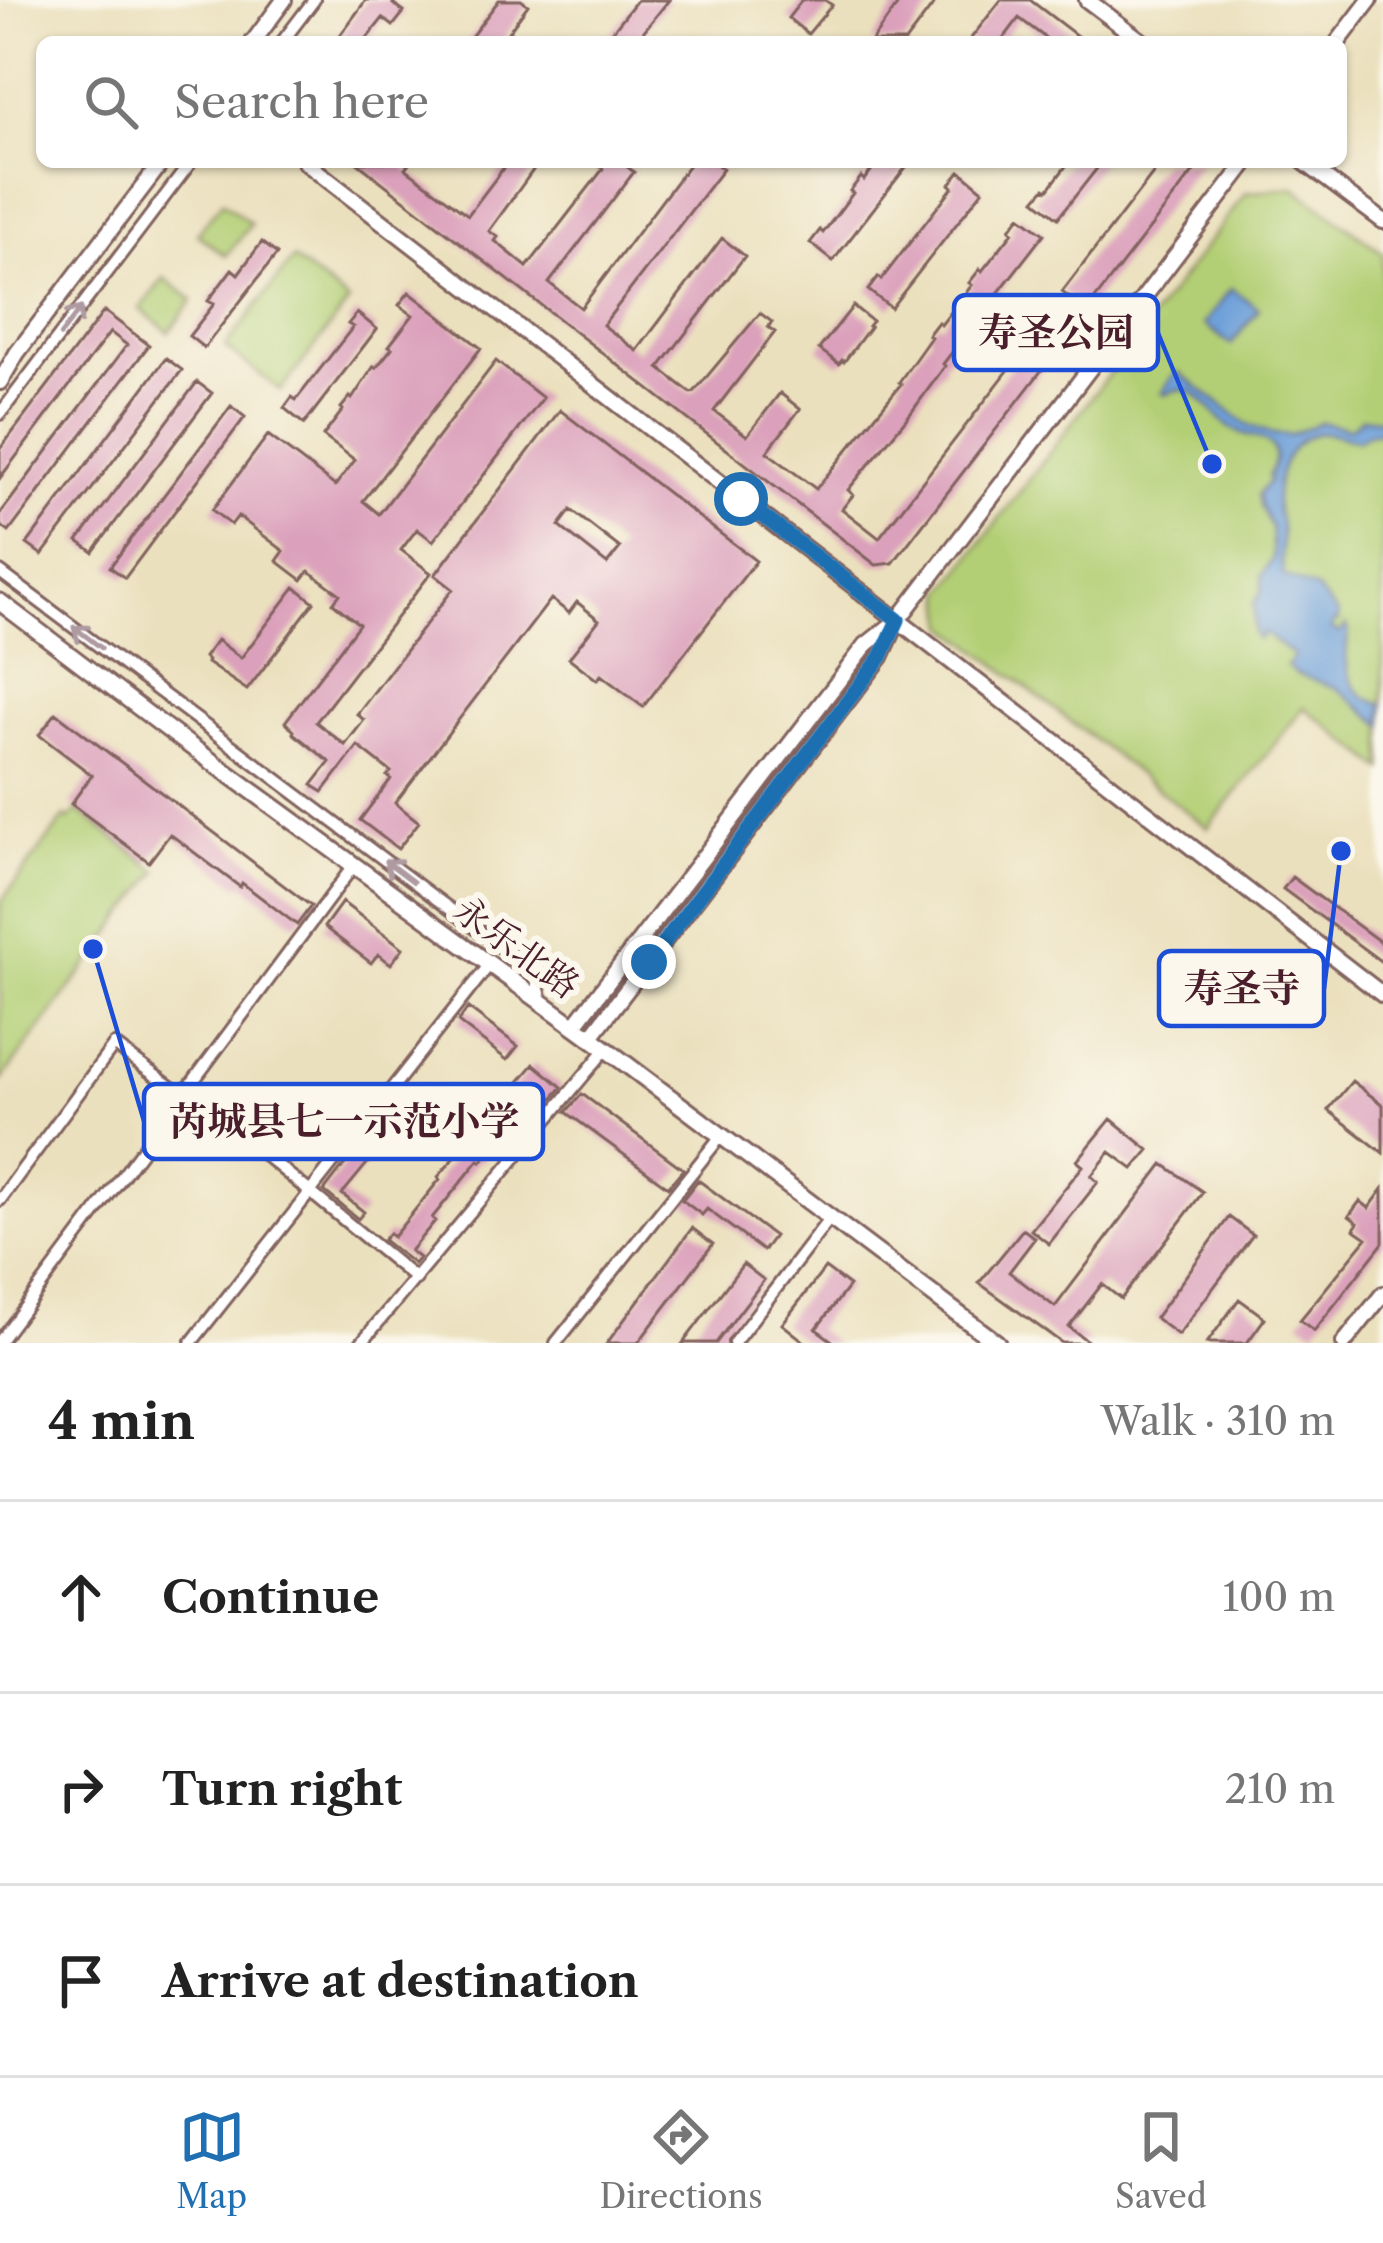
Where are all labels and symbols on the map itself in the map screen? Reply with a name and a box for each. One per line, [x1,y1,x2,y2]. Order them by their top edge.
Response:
callout: 寿圣公园 [954,295,1158,370]
one-way arrow [57,305,83,338]
text: 寿圣公园 [978,308,1134,356]
route start [714,472,768,526]
one-way arrow [71,624,103,650]
one-way arrow [383,858,415,884]
street label: 永乐北路 [446,887,588,1007]
route end [622,935,676,989]
callout: 寿圣寺 [1159,951,1324,1026]
text: 寿圣寺 [1183,964,1301,1012]
callout: 芮城县七一示范小学 [144,1084,543,1159]
text: 芮城县七一示范小学 [168,1097,520,1145]

